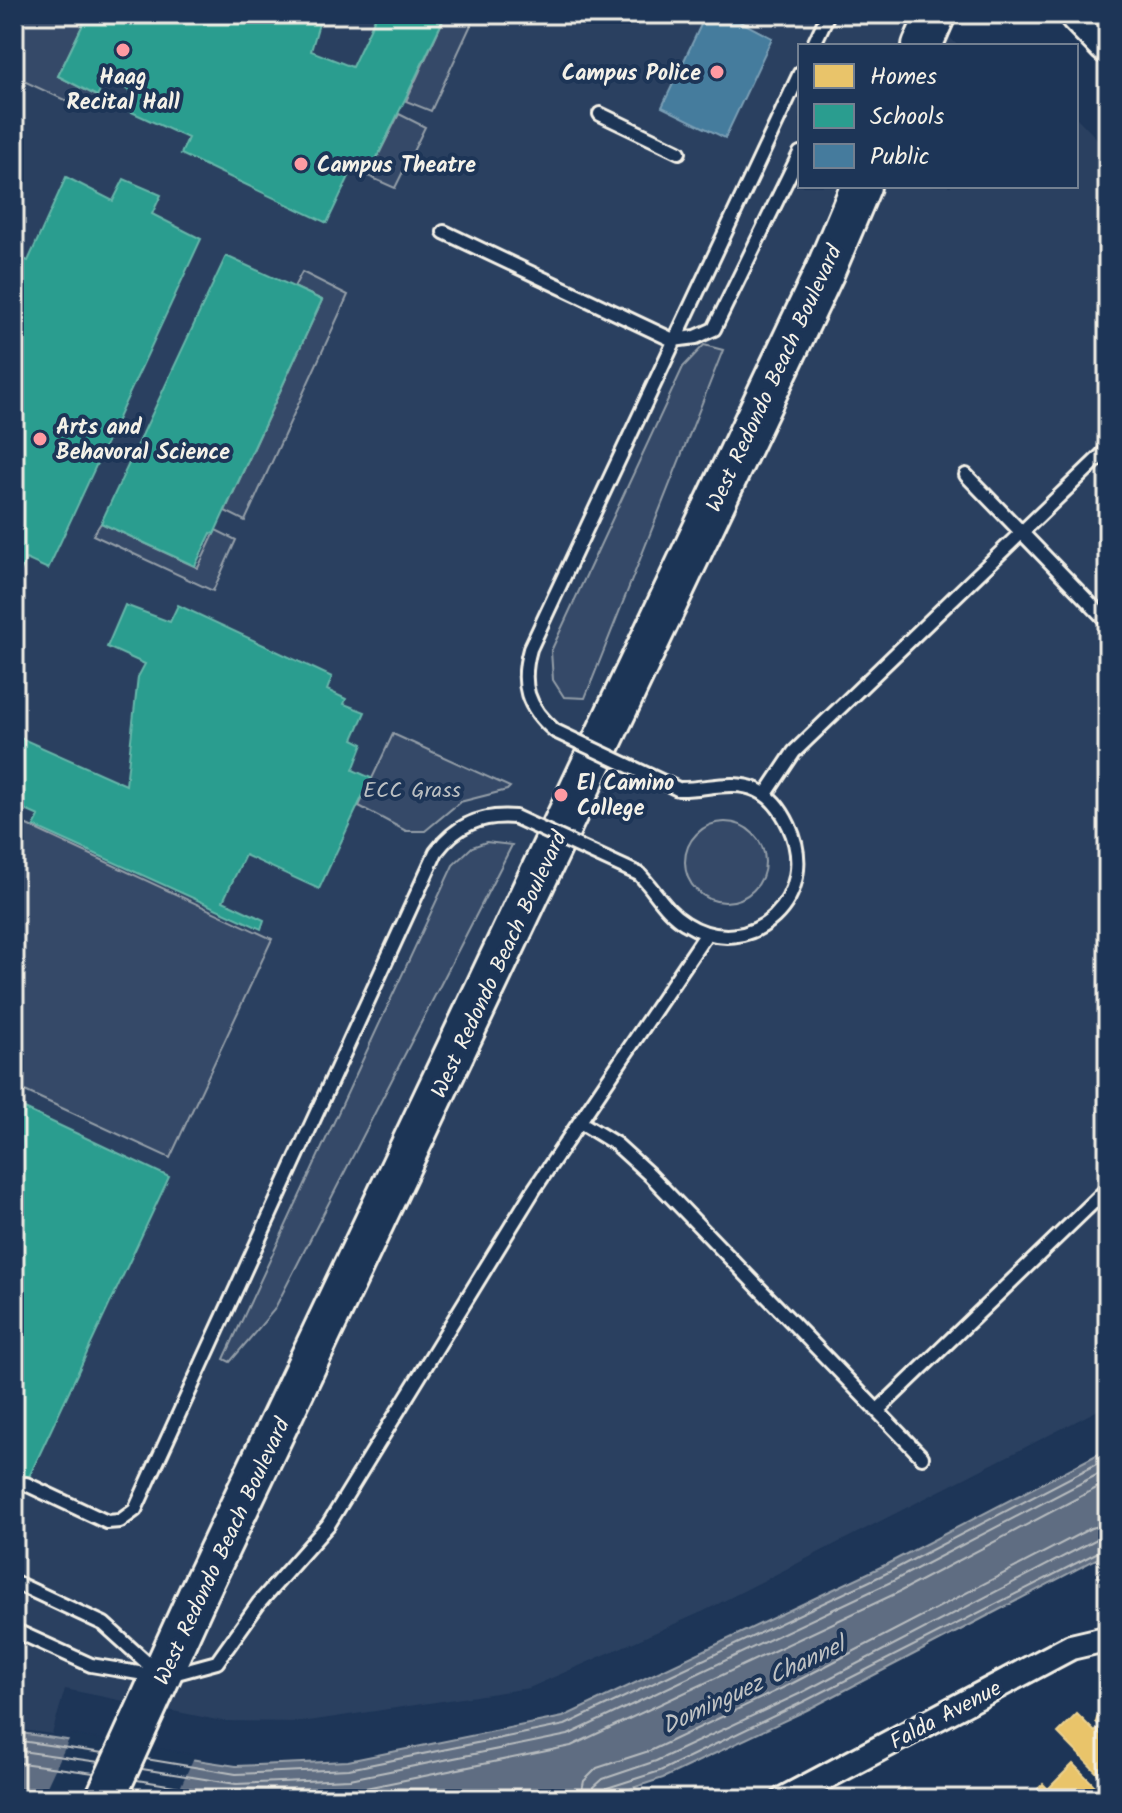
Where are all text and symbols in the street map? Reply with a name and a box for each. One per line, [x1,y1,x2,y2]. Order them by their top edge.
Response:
marker: Haag Recital Hall [114,41,132,59]
legend [798,44,1078,188]
place label: Campus Police [562,57,701,92]
text: Homes [870,58,937,97]
place label: Haag Recital Hall [66,61,180,121]
marker: Campus Police [708,63,726,81]
text: Schools [870,98,944,137]
text: Public [870,138,929,177]
place label: Campus Theatre [317,149,476,184]
marker: Campus Theatre [292,155,310,173]
street label: West Redondo Beach Boulevard [698,239,853,518]
place label: Arts and Behavoral Science [56,411,230,471]
marker: Arts and Behavoral Science [31,430,49,448]
place label: El Camino College [577,767,674,827]
park label: ECC Grass [363,774,462,809]
marker: El Camino College [552,786,570,804]
street label: West Redondo Beach Boulevard [423,825,578,1104]
street label: West Redondo Beach Boulevard [146,1412,301,1691]
water label: Dominguez Channel [655,1625,856,1746]
street label: Falda Avenue [884,1672,1008,1760]

